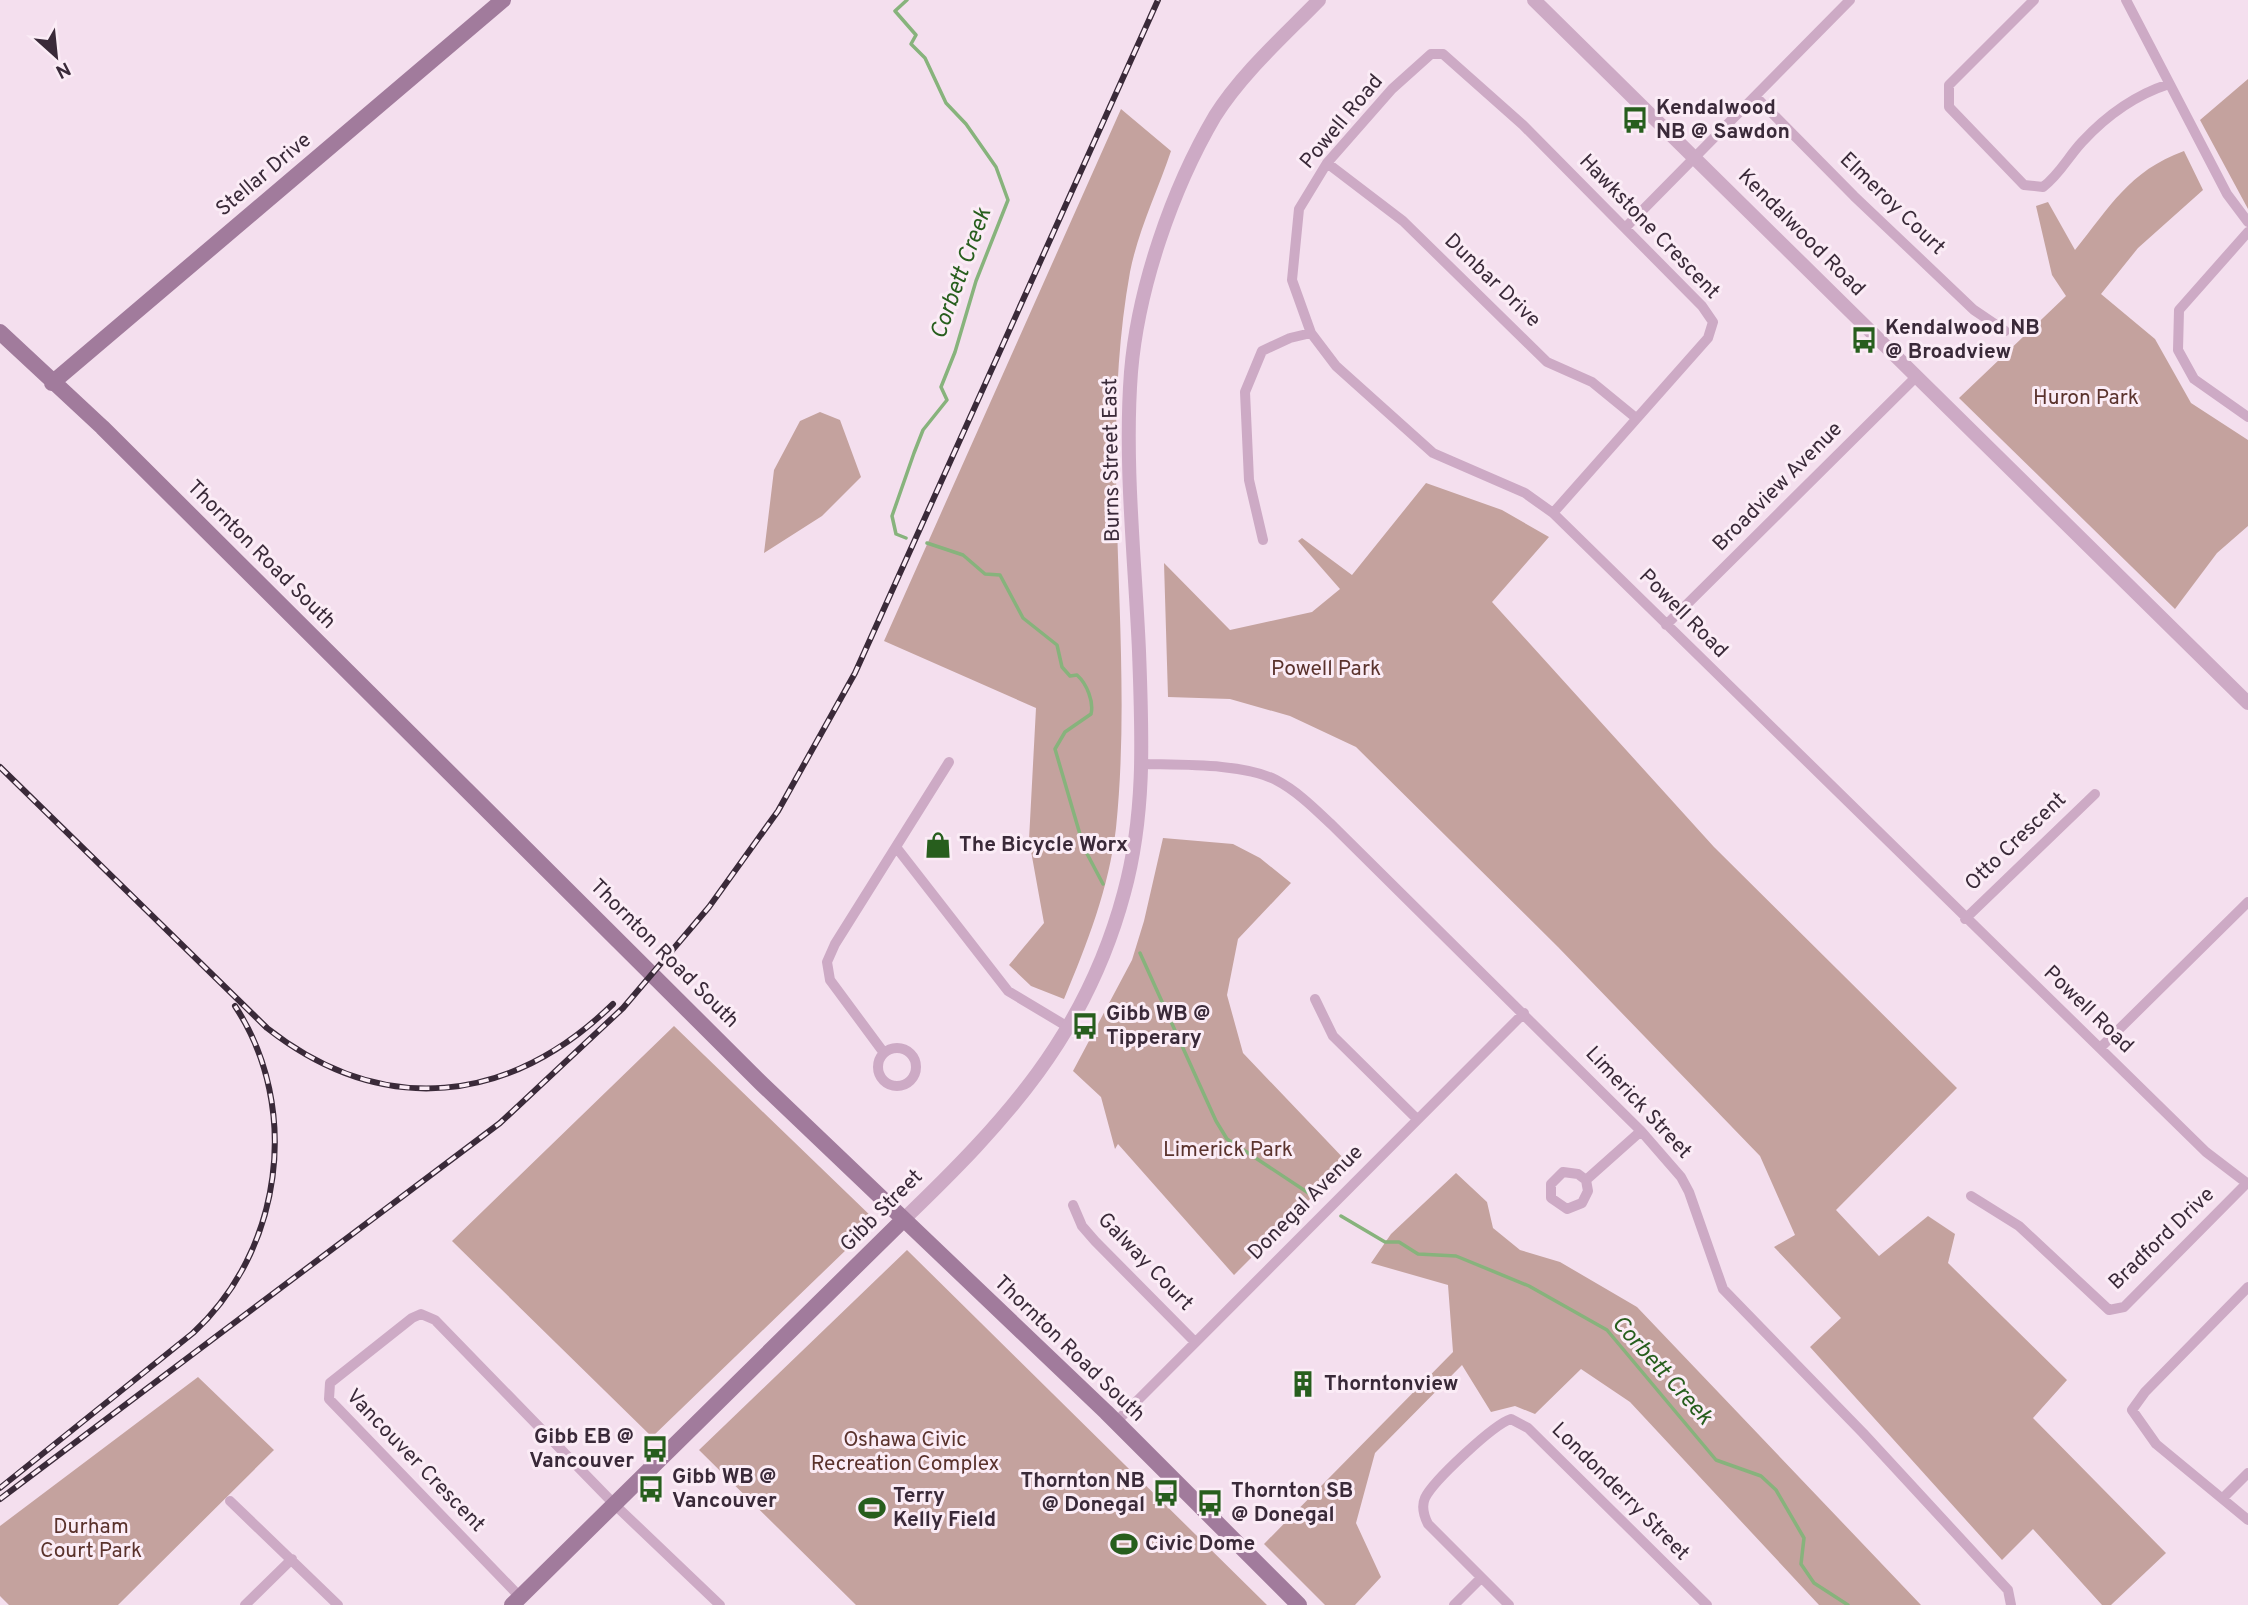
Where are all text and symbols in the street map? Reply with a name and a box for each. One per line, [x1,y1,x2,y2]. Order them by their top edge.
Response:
north arrow [21,21,91,91]
text: N [51,56,74,83]
street label: Powell Road [1295,69,1389,175]
place label: Kendalwood NB @ Sawdon [1656,95,1790,146]
bus stop icon: Kendalwood NB @ Sawdon [1620,105,1650,135]
street label: Stellar Drive [211,127,317,223]
street label: Elmeroy Court [1833,147,1951,261]
street label: Hawkstone Crescent [1573,149,1725,305]
street label: Kendalwood Road [1731,163,1871,303]
water label: Corbett Creek [925,204,999,344]
street label: Dunbar Drive [1438,228,1546,334]
place label: Kendalwood NB @ Broadview [1885,315,2040,366]
bus stop icon: Kendalwood NB @ Broadview [1849,325,1879,355]
street label: Burns Street East [1097,378,1127,542]
park label: Huron Park [2033,385,2139,412]
street label: Broadview Avenue [1707,416,1849,558]
street label: Thornton Road South [181,475,341,635]
street label: Powell Road [1633,564,1733,664]
park label: Powell Park [1271,656,1381,683]
street label: Otto Crescent [1960,787,2072,897]
shop icon: The Bicycle Worx [923,830,953,860]
place label: The Bicycle Worx [959,832,1128,859]
street label: Thornton Road South [584,874,744,1034]
street label: Powell Road [2037,960,2139,1060]
place label: Gibb WB @ Tipperary [1106,1001,1211,1052]
bus stop icon: Gibb WB @ Tipperary [1070,1011,1100,1041]
street label: Limerick Street [1579,1041,1697,1165]
park label: Limerick Park [1163,1137,1293,1164]
street label: Donegal Avenue [1243,1140,1369,1266]
street label: Gibb Street [835,1164,929,1258]
street label: Bradford Drive [2103,1182,2221,1296]
street label: Galway Court [1091,1207,1199,1317]
street label: Thornton Road South [988,1270,1150,1428]
water label: Corbett Creek [1604,1310,1718,1432]
building icon: Thorntonview [1288,1369,1318,1399]
place label: Thorntonview [1324,1371,1459,1398]
street label: Vancouver Crescent [340,1384,490,1538]
street label: Londonderry Street [1545,1417,1695,1567]
place label: Gibb EB @ Vancouver [529,1424,634,1475]
park label: Oshawa Civic Recreation Complex [811,1427,999,1478]
bus stop icon: Gibb EB @ Vancouver [640,1434,670,1464]
place label: Gibb WB @ Vancouver [672,1464,777,1515]
place label: Thornton NB @ Donegal [1020,1468,1145,1519]
bus stop icon: Gibb WB @ Vancouver [636,1474,666,1504]
bus stop icon: Thornton NB @ Donegal [1151,1478,1181,1508]
place label: Thornton SB @ Donegal [1231,1478,1353,1529]
place label: Terry Kelly Field [893,1483,996,1534]
bus stop icon: Thornton SB @ Donegal [1195,1488,1225,1518]
sports icon: Terry Kelly Field [857,1493,887,1523]
park label: Durham Court Park [40,1514,142,1565]
sports icon: Civic Dome [1109,1529,1139,1559]
place label: Civic Dome [1145,1531,1255,1558]

